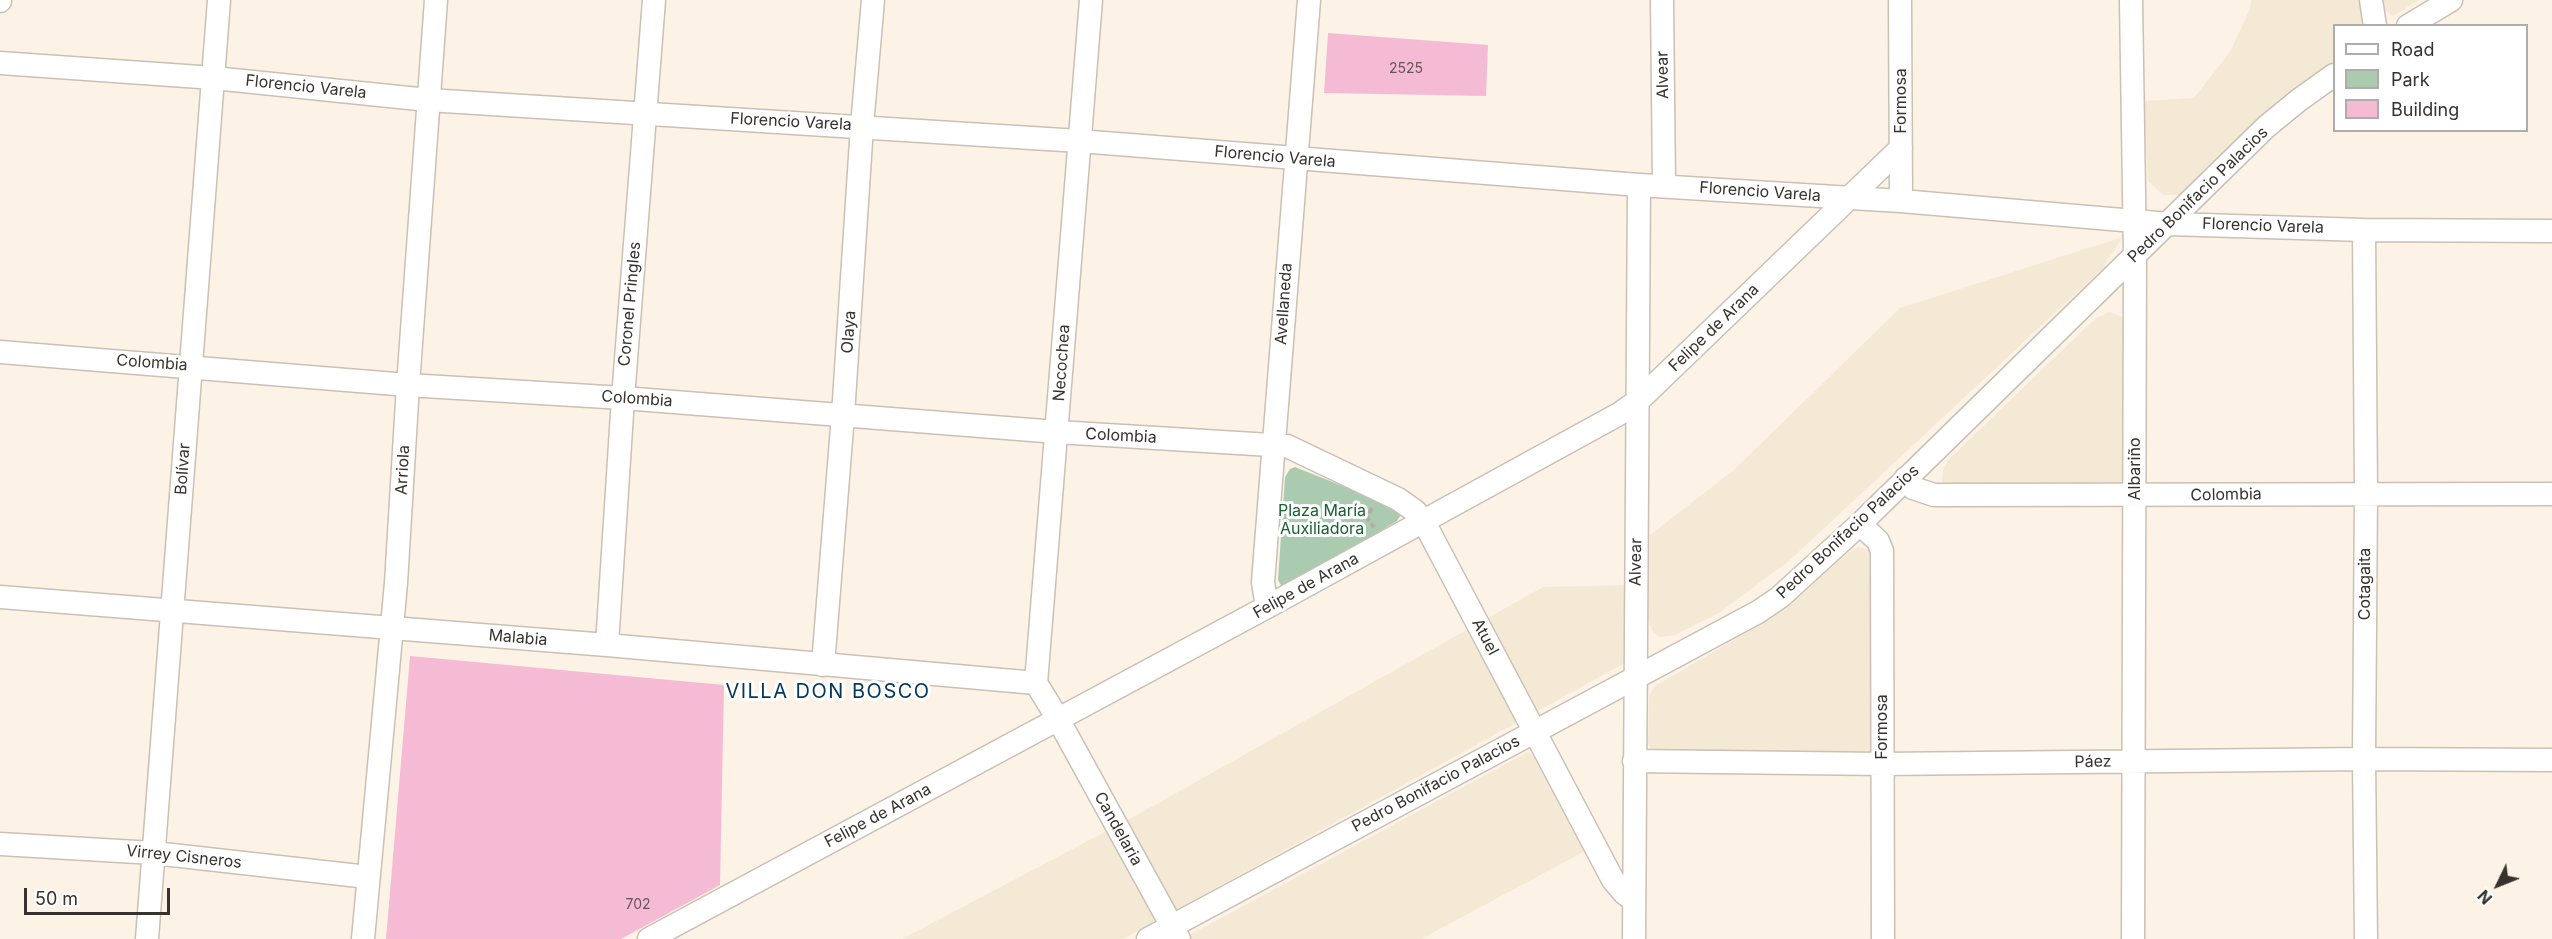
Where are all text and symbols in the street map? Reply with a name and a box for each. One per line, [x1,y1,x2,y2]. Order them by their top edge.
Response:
legend [2333,24,2528,132]
text: Road [2391,39,2434,60]
street label: Alvear [1653,51,1673,99]
house number: 2525 [1389,61,1423,77]
street label: Formosa [1891,68,1911,134]
text: Park [2391,69,2430,90]
street label: Florencio Varela [244,71,368,103]
text: Building [2391,99,2459,120]
street label: Florencio Varela [730,109,852,135]
street label: Pedro Bonifacio Palacios [2124,123,2272,267]
street label: Florencio Varela [1214,142,1336,172]
street label: Florencio Varela [1699,178,1821,206]
street label: Florencio Varela [2202,214,2324,238]
street label: Coronel Pringles [615,241,645,367]
street label: Avellaneda [1272,262,1296,346]
street label: Felipe de Arana [1665,280,1763,376]
street label: Olaya [838,310,860,354]
street label: Necochea [1050,324,1074,402]
street label: Colombia [116,351,188,375]
street label: Colombia [601,387,673,411]
street label: Colombia [1085,425,1157,447]
street label: Albariño [2125,437,2145,501]
street label: Bolívar [172,443,194,495]
street label: Arriola [392,445,414,495]
street label: Pedro Bonifacio Palacios [1773,461,1923,603]
street label: Colombia [2190,485,2262,505]
park label: Plaza María Auxiliadora [1278,501,1366,539]
street label: Alvear [1626,538,1646,586]
street label: Cotagaita [2355,548,2375,620]
street label: Felipe de Arana [1250,549,1362,623]
street label: Atuel [1467,615,1503,659]
street label: Malabia [488,626,548,650]
district label: VILLA DON BOSCO [725,680,931,704]
street label: Formosa [1872,694,1892,760]
street label: Pedro Bonifacio Palacios [1349,732,1523,836]
street label: Páez [2074,752,2112,772]
street label: Felipe de Arana [822,780,934,852]
street label: Candelaria [1090,789,1146,869]
street label: Virrey Cisneros [125,841,243,873]
north arrow [2468,855,2528,915]
scale bar [27,876,172,914]
text: N [2473,886,2496,909]
text: 50 m [35,888,78,909]
house number: 702 [625,897,651,913]

